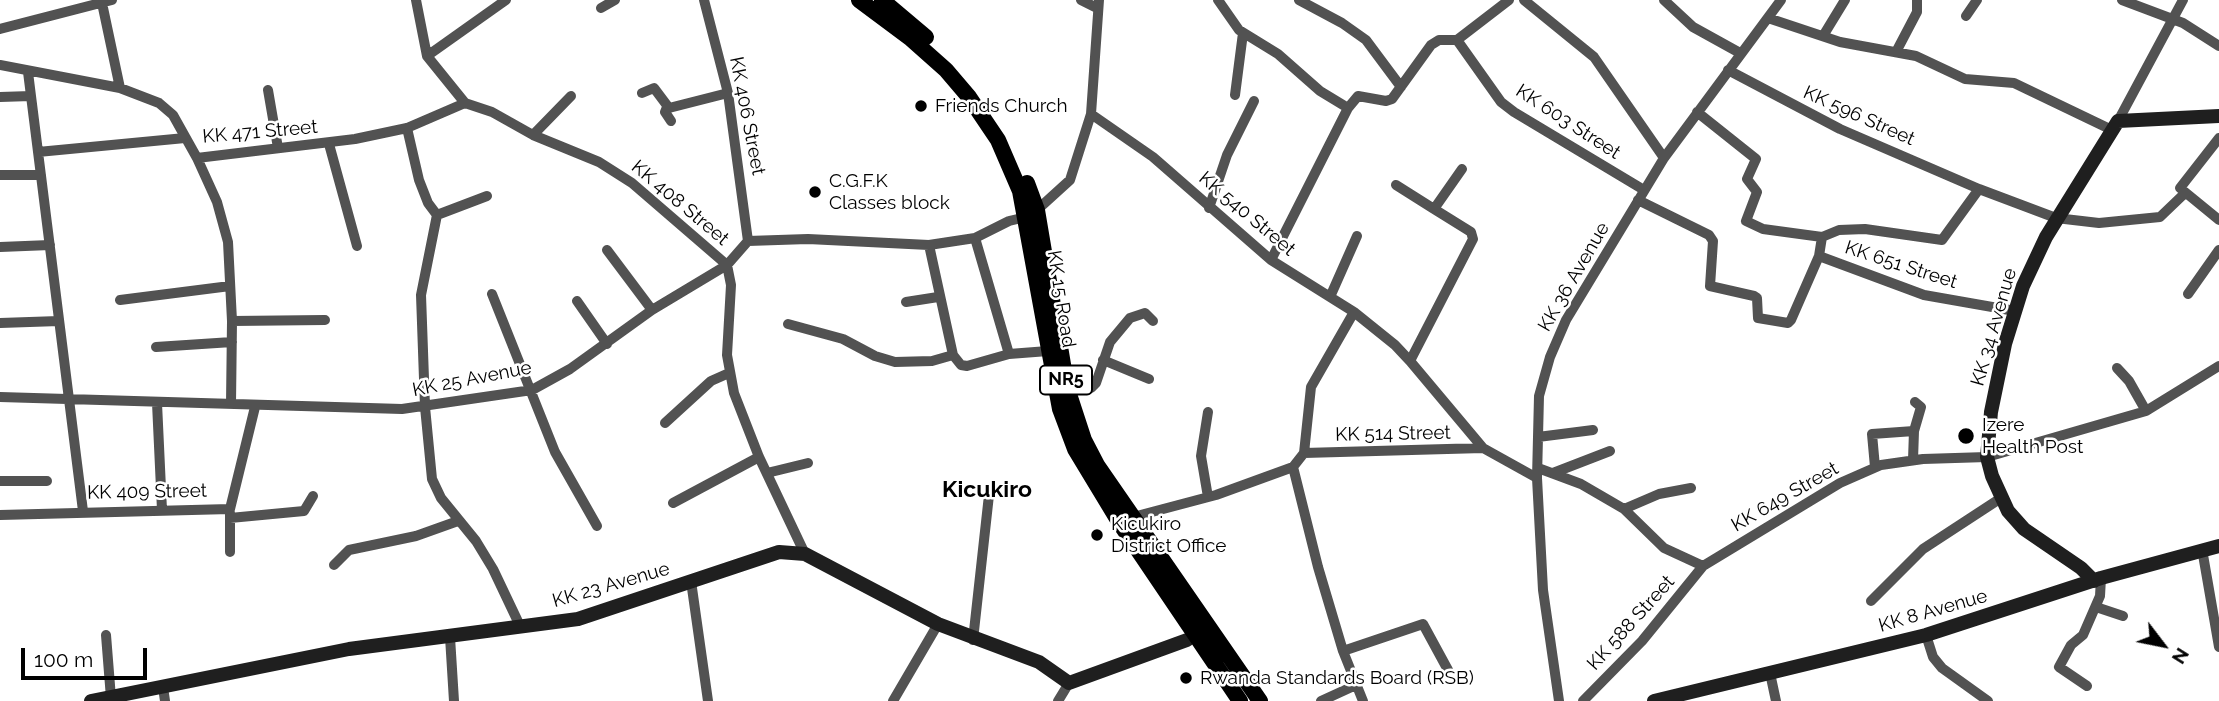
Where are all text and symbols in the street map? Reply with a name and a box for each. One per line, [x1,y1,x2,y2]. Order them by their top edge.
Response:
street label: KK 406 Street [724,55,770,177]
street label: KK 603 Street [1511,80,1625,164]
street label: KK 596 Street [1800,81,1918,151]
place label: Friends Church [935,95,1068,117]
marker: Friends Church [913,98,929,114]
street label: KK 471 Street [202,116,318,148]
street label: KK 408 Street [627,156,733,250]
street label: KK 540 Street [1194,167,1300,261]
place label: C.G.F.K Classes block [829,170,950,214]
marker: C.G.F.K Classes block [807,184,823,200]
street label: KK 36 Avenue [1534,218,1614,336]
street label: KK 651 Street [1842,236,1960,294]
street label: KK 15 Road [1042,249,1080,349]
street label: KK 34 Avenue [1966,266,2022,388]
street label: KK 25 Avenue [410,356,534,402]
road number: NR5 [1040,366,1092,394]
place label: Izere Health Post [1982,414,2083,458]
street label: KK 514 Street [1335,422,1451,446]
marker: Izere Health Post [1956,426,1976,446]
street label: KK 649 Street [1727,457,1843,537]
district label: Kicukiro [942,476,1032,504]
street label: KK 409 Street [87,480,207,504]
place label: Kicukiro District Office [1111,513,1226,557]
marker: Kicukiro District Office [1089,527,1105,543]
street label: KK 23 Avenue [550,557,672,613]
street label: KK 588 Street [1582,571,1680,675]
street label: KK 8 Avenue [1876,585,1990,637]
north arrow [2128,610,2198,680]
scale bar [24,634,150,678]
text: N [2168,644,2194,668]
text: 100 m [34,647,93,672]
place label: Rwanda Standards Board (RSB) [1200,667,1474,689]
marker: Rwanda Standards Board (RSB) [1178,670,1194,686]

